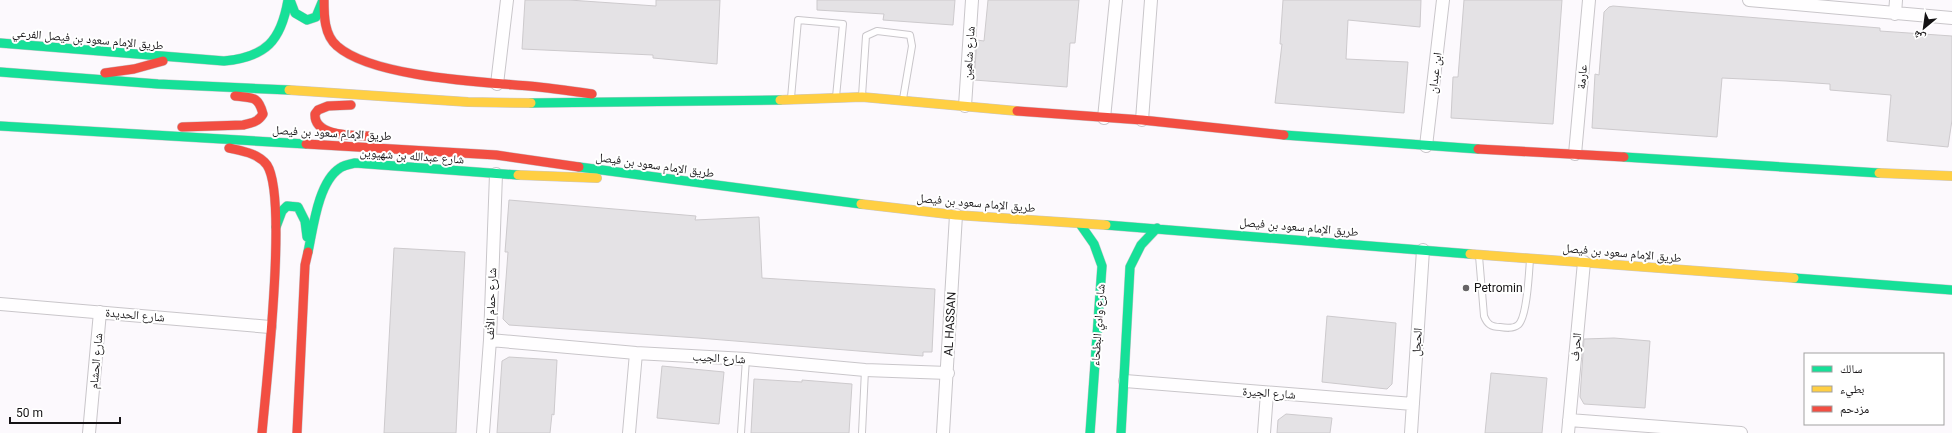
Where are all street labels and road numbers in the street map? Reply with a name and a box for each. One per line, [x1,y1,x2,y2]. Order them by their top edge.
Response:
street label: طريق الإمام سعود بن فيصل الفرعي [12,25,164,56]
street label: شارع شاهين [960,25,979,81]
street label: ابن عبدان [1426,52,1445,94]
street label: عارمة [1574,64,1590,90]
street label: طريق الإمام سعود بن فيصل [272,123,392,144]
street label: شارع عبدالله بن شهيوين [359,145,465,168]
street label: طريق الإمام سعود بن فيصل [595,150,715,181]
street label: طريق الإمام سعود بن فيصل [916,191,1036,216]
street label: طريق الإمام سعود بن فيصل [1239,215,1359,240]
street label: طريق الإمام سعود بن فيصل [1562,241,1682,266]
street label: شارع حمام الأنف [483,267,500,340]
street label: شارع وادي البطحاء [1088,283,1111,367]
street label: AL HASSAN [941,291,959,357]
street label: شارع الحديدة [105,305,165,326]
street label: الحجل [1409,327,1425,357]
street label: شارع الحشام [87,332,106,390]
street label: الحرف [1568,332,1584,362]
street label: شارع الجيب [692,350,746,367]
street label: شارع الجيرة [1242,384,1296,403]

